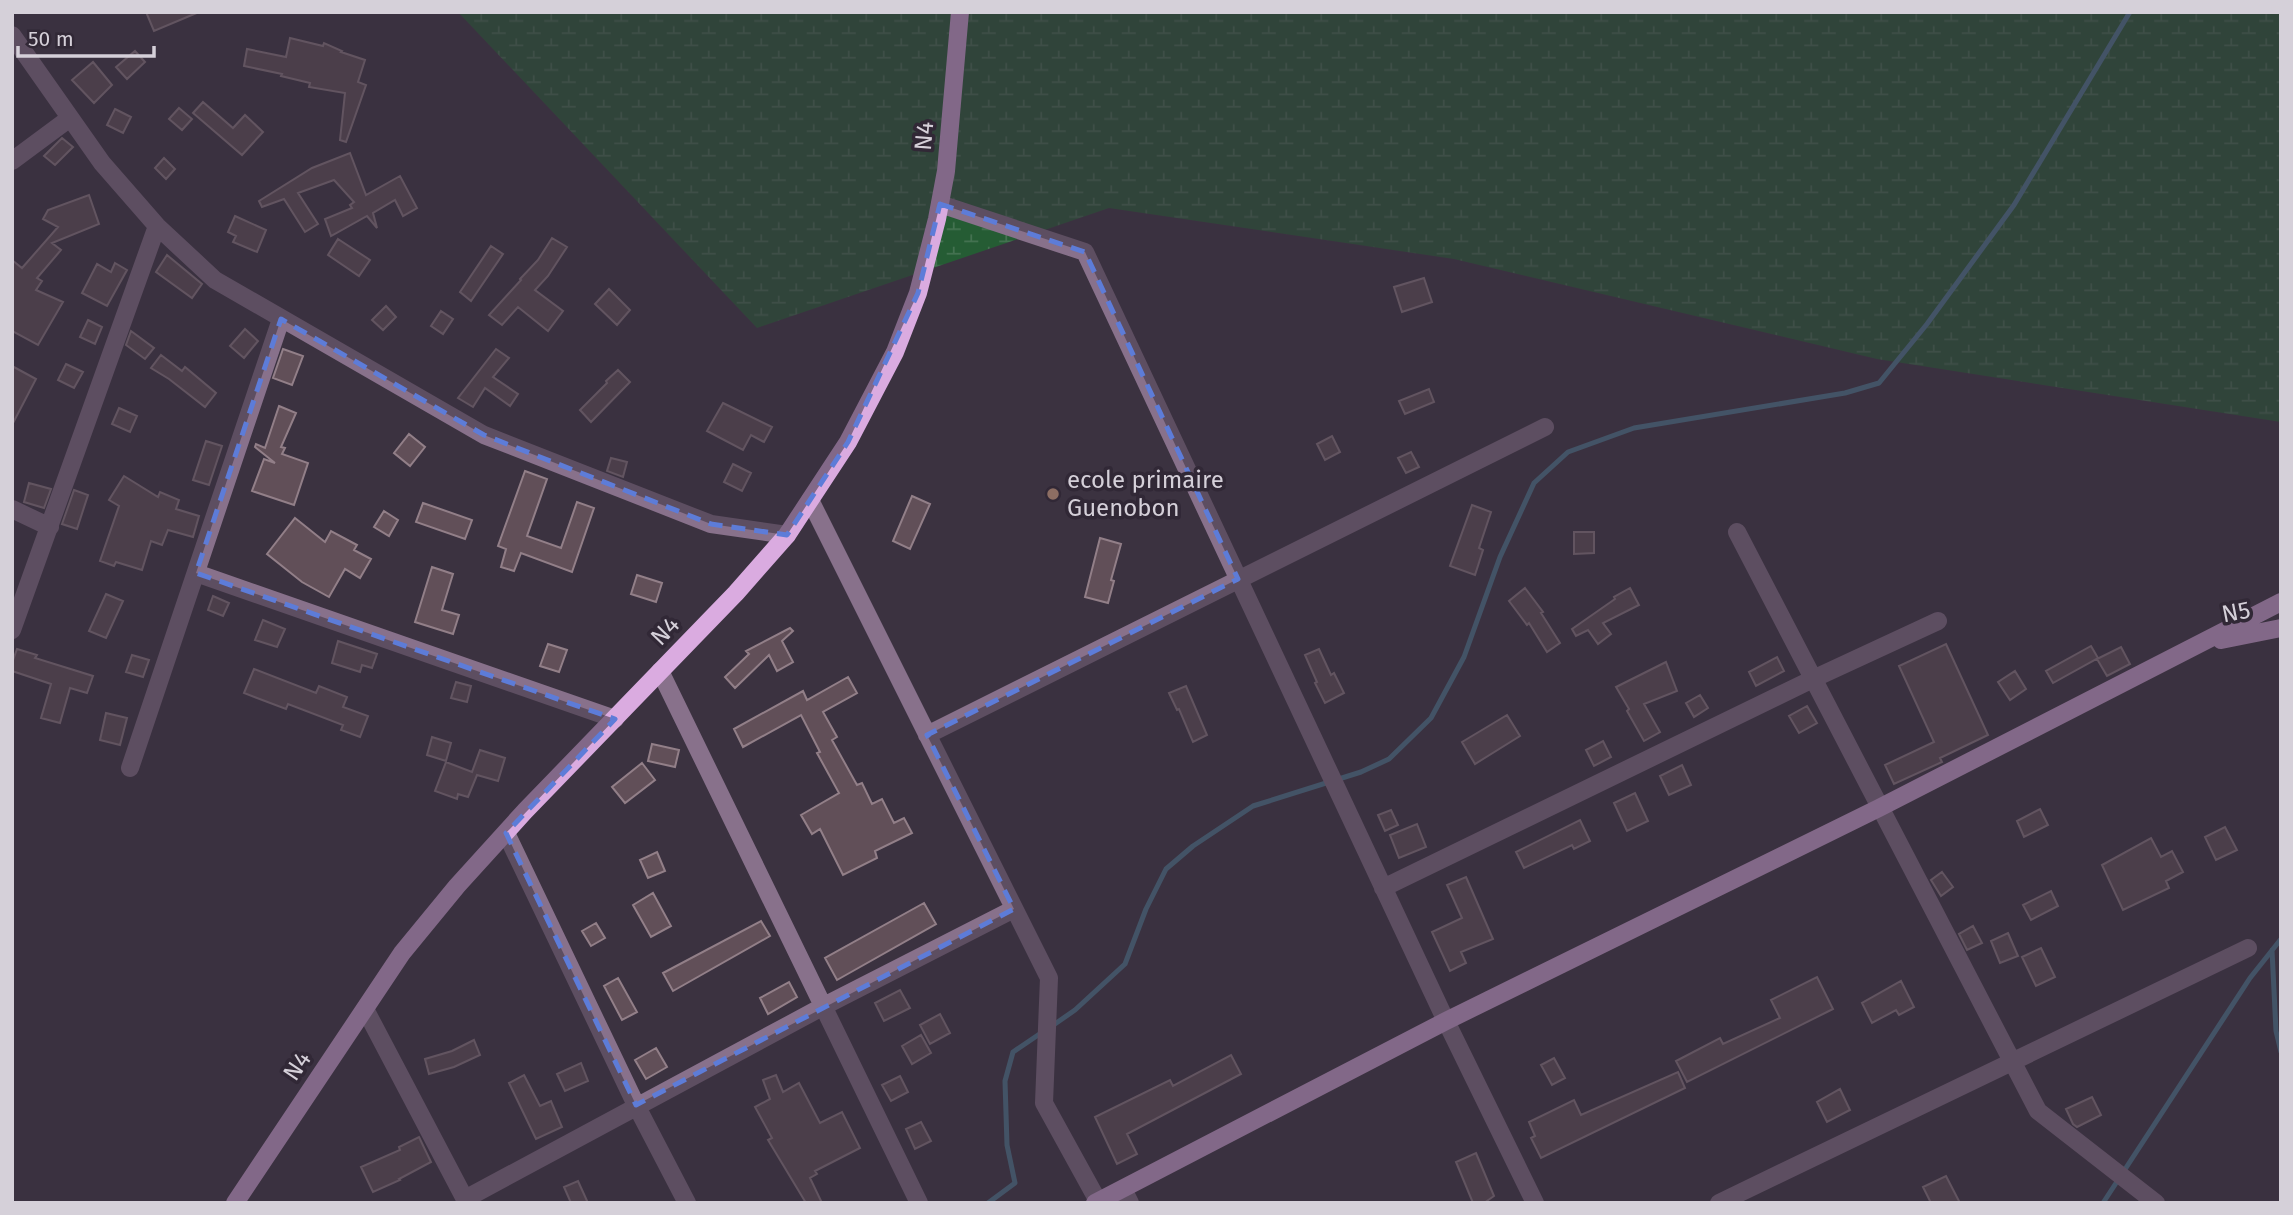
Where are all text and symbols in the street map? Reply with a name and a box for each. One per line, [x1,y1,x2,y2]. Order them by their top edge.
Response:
scale bar [18,14,154,58]
text: 50 m [28,26,74,52]
street label: N4 [909,120,939,152]
place label: ecole primaire Guenobon [1067,466,1224,522]
marker: ecole primaire Guenobon [1045,486,1061,502]
street label: N5 [2219,596,2253,628]
street label: N4 [645,611,685,651]
street label: N4 [277,1046,317,1086]

